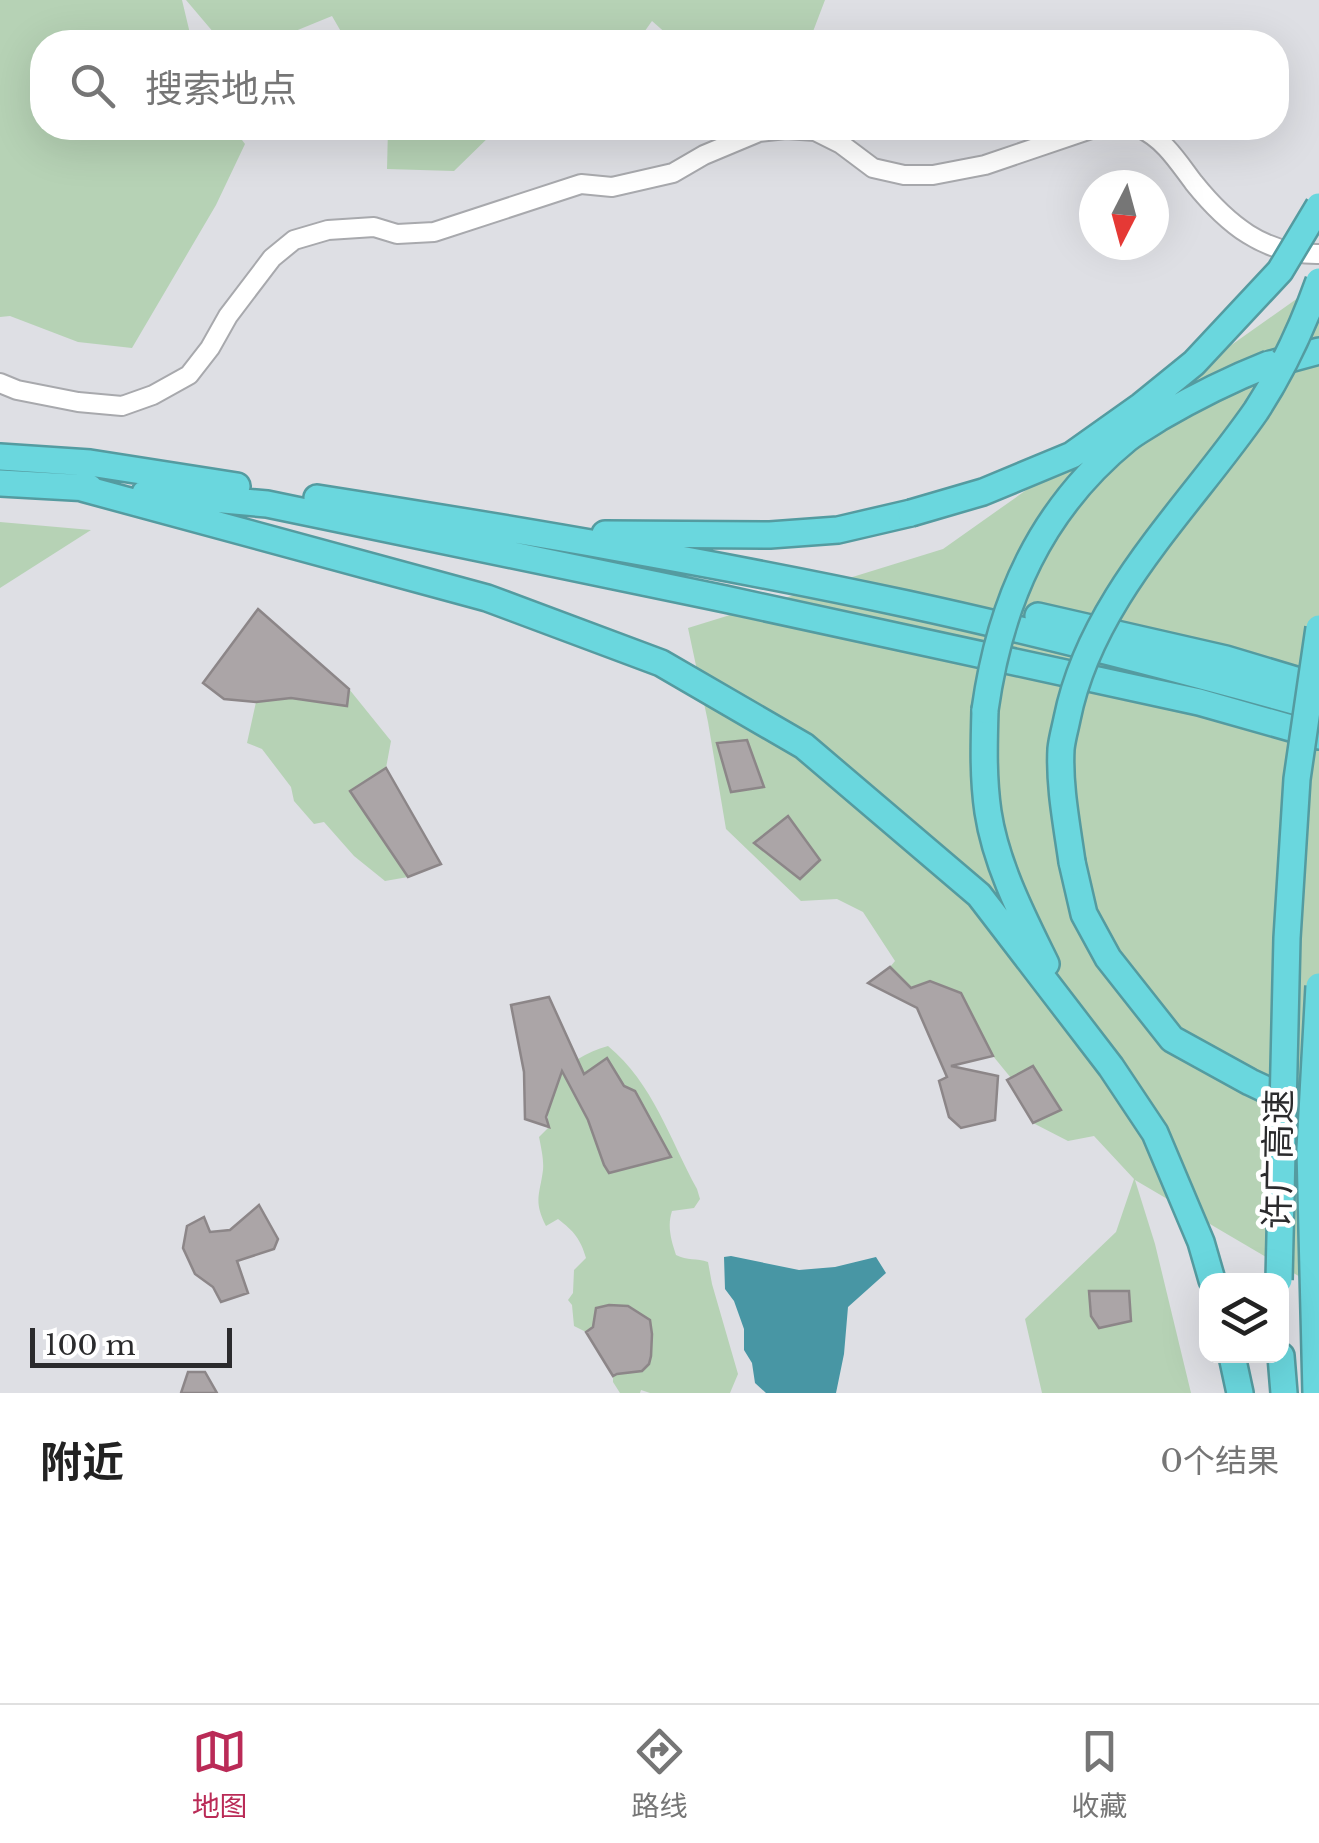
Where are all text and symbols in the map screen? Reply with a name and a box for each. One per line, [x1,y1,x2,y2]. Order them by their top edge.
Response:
search box [30,30,1289,140]
icon: search [65,58,120,113]
text: 搜索地点 [145,65,297,112]
north arrow [1079,170,1169,260]
street label: 许广高速 [1255,1089,1300,1229]
map controls [1199,1273,1289,1363]
button: layers [1199,1273,1289,1363]
scale bar [30,1323,232,1368]
text: 100 m [45,1328,136,1363]
text: 附近 [40,1436,124,1488]
text: 0个结果 [1160,1441,1279,1481]
tab: 地图 [192,1724,248,1824]
tab: 路线 [631,1724,687,1824]
tab: 收藏 [1071,1724,1127,1824]

